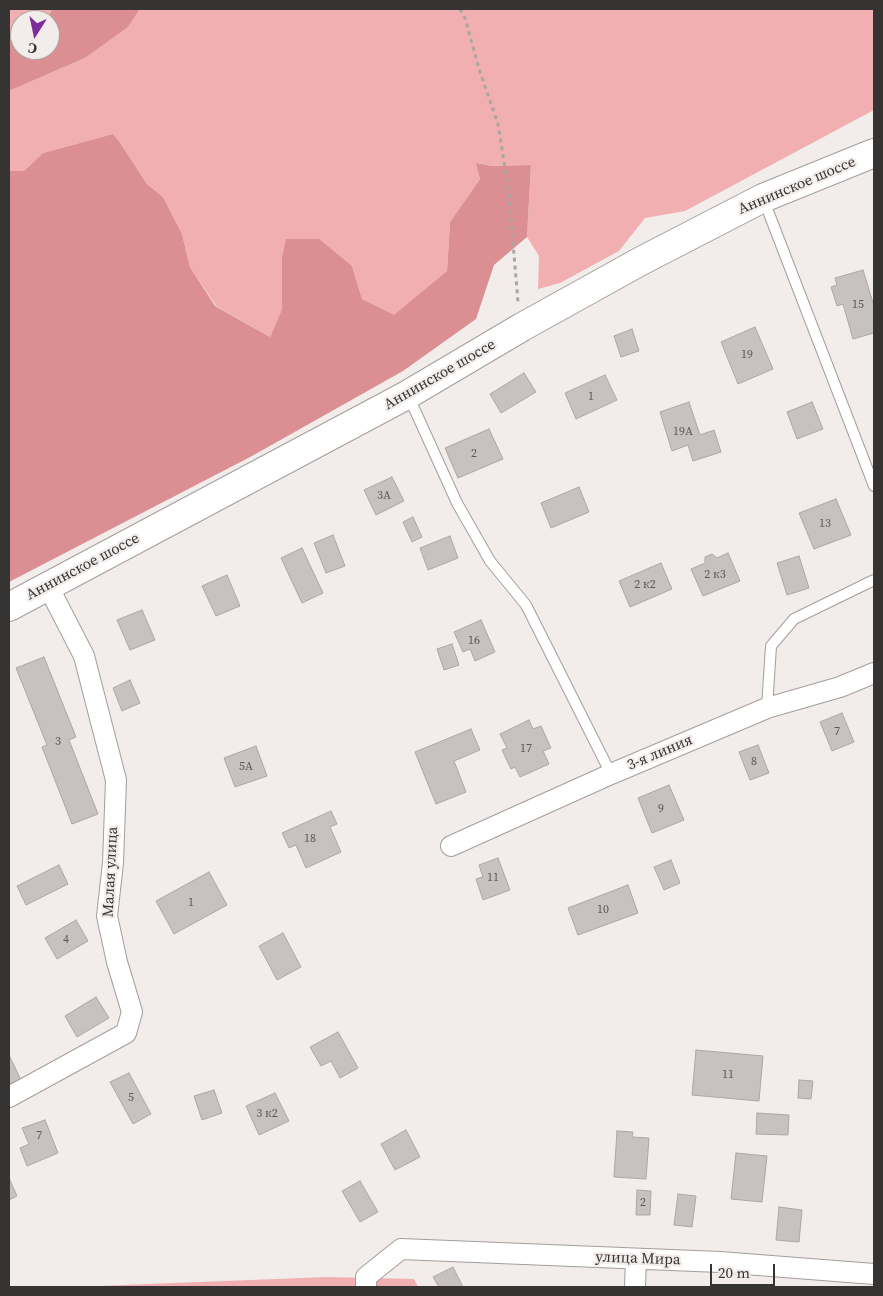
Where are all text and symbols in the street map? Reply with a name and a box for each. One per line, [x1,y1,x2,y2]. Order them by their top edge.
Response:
north arrow [10,10,60,60]
text: С [27,38,39,59]
street label: Аннинское шоссе [736,153,858,219]
house number: 15 [852,298,864,312]
street label: Аннинское шоссе [381,336,499,414]
house number: 19 [741,348,753,362]
house number: 1 [588,390,594,404]
house number: 19А [673,425,693,439]
house number: 2 [471,447,477,461]
house number: 3А [377,489,391,503]
house number: 13 [819,517,831,531]
street label: Аннинское шоссе [23,530,143,604]
house number: 2 к3 [704,568,726,582]
house number: 2 к2 [634,578,656,592]
house number: 16 [468,634,480,648]
house number: 7 [834,725,840,739]
street label: 3-я линия [625,731,695,775]
house number: 3 [55,735,61,749]
house number: 17 [520,742,532,756]
house number: 8 [751,755,757,769]
house number: 5А [239,760,253,774]
house number: 9 [658,802,664,816]
street label: Малая улица [100,826,122,918]
house number: 18 [304,832,316,846]
house number: 11 [487,871,499,885]
house number: 1 [188,896,194,910]
house number: 10 [597,903,609,917]
house number: 4 [63,933,69,947]
house number: 11 [722,1068,734,1082]
house number: 5 [128,1091,134,1105]
house number: 3 к2 [256,1107,278,1121]
house number: 7 [36,1129,42,1143]
house number: 2 [640,1196,646,1210]
street label: улица Мира [595,1249,681,1269]
scale bar [713,1254,778,1286]
text: 20 m [718,1262,750,1283]

